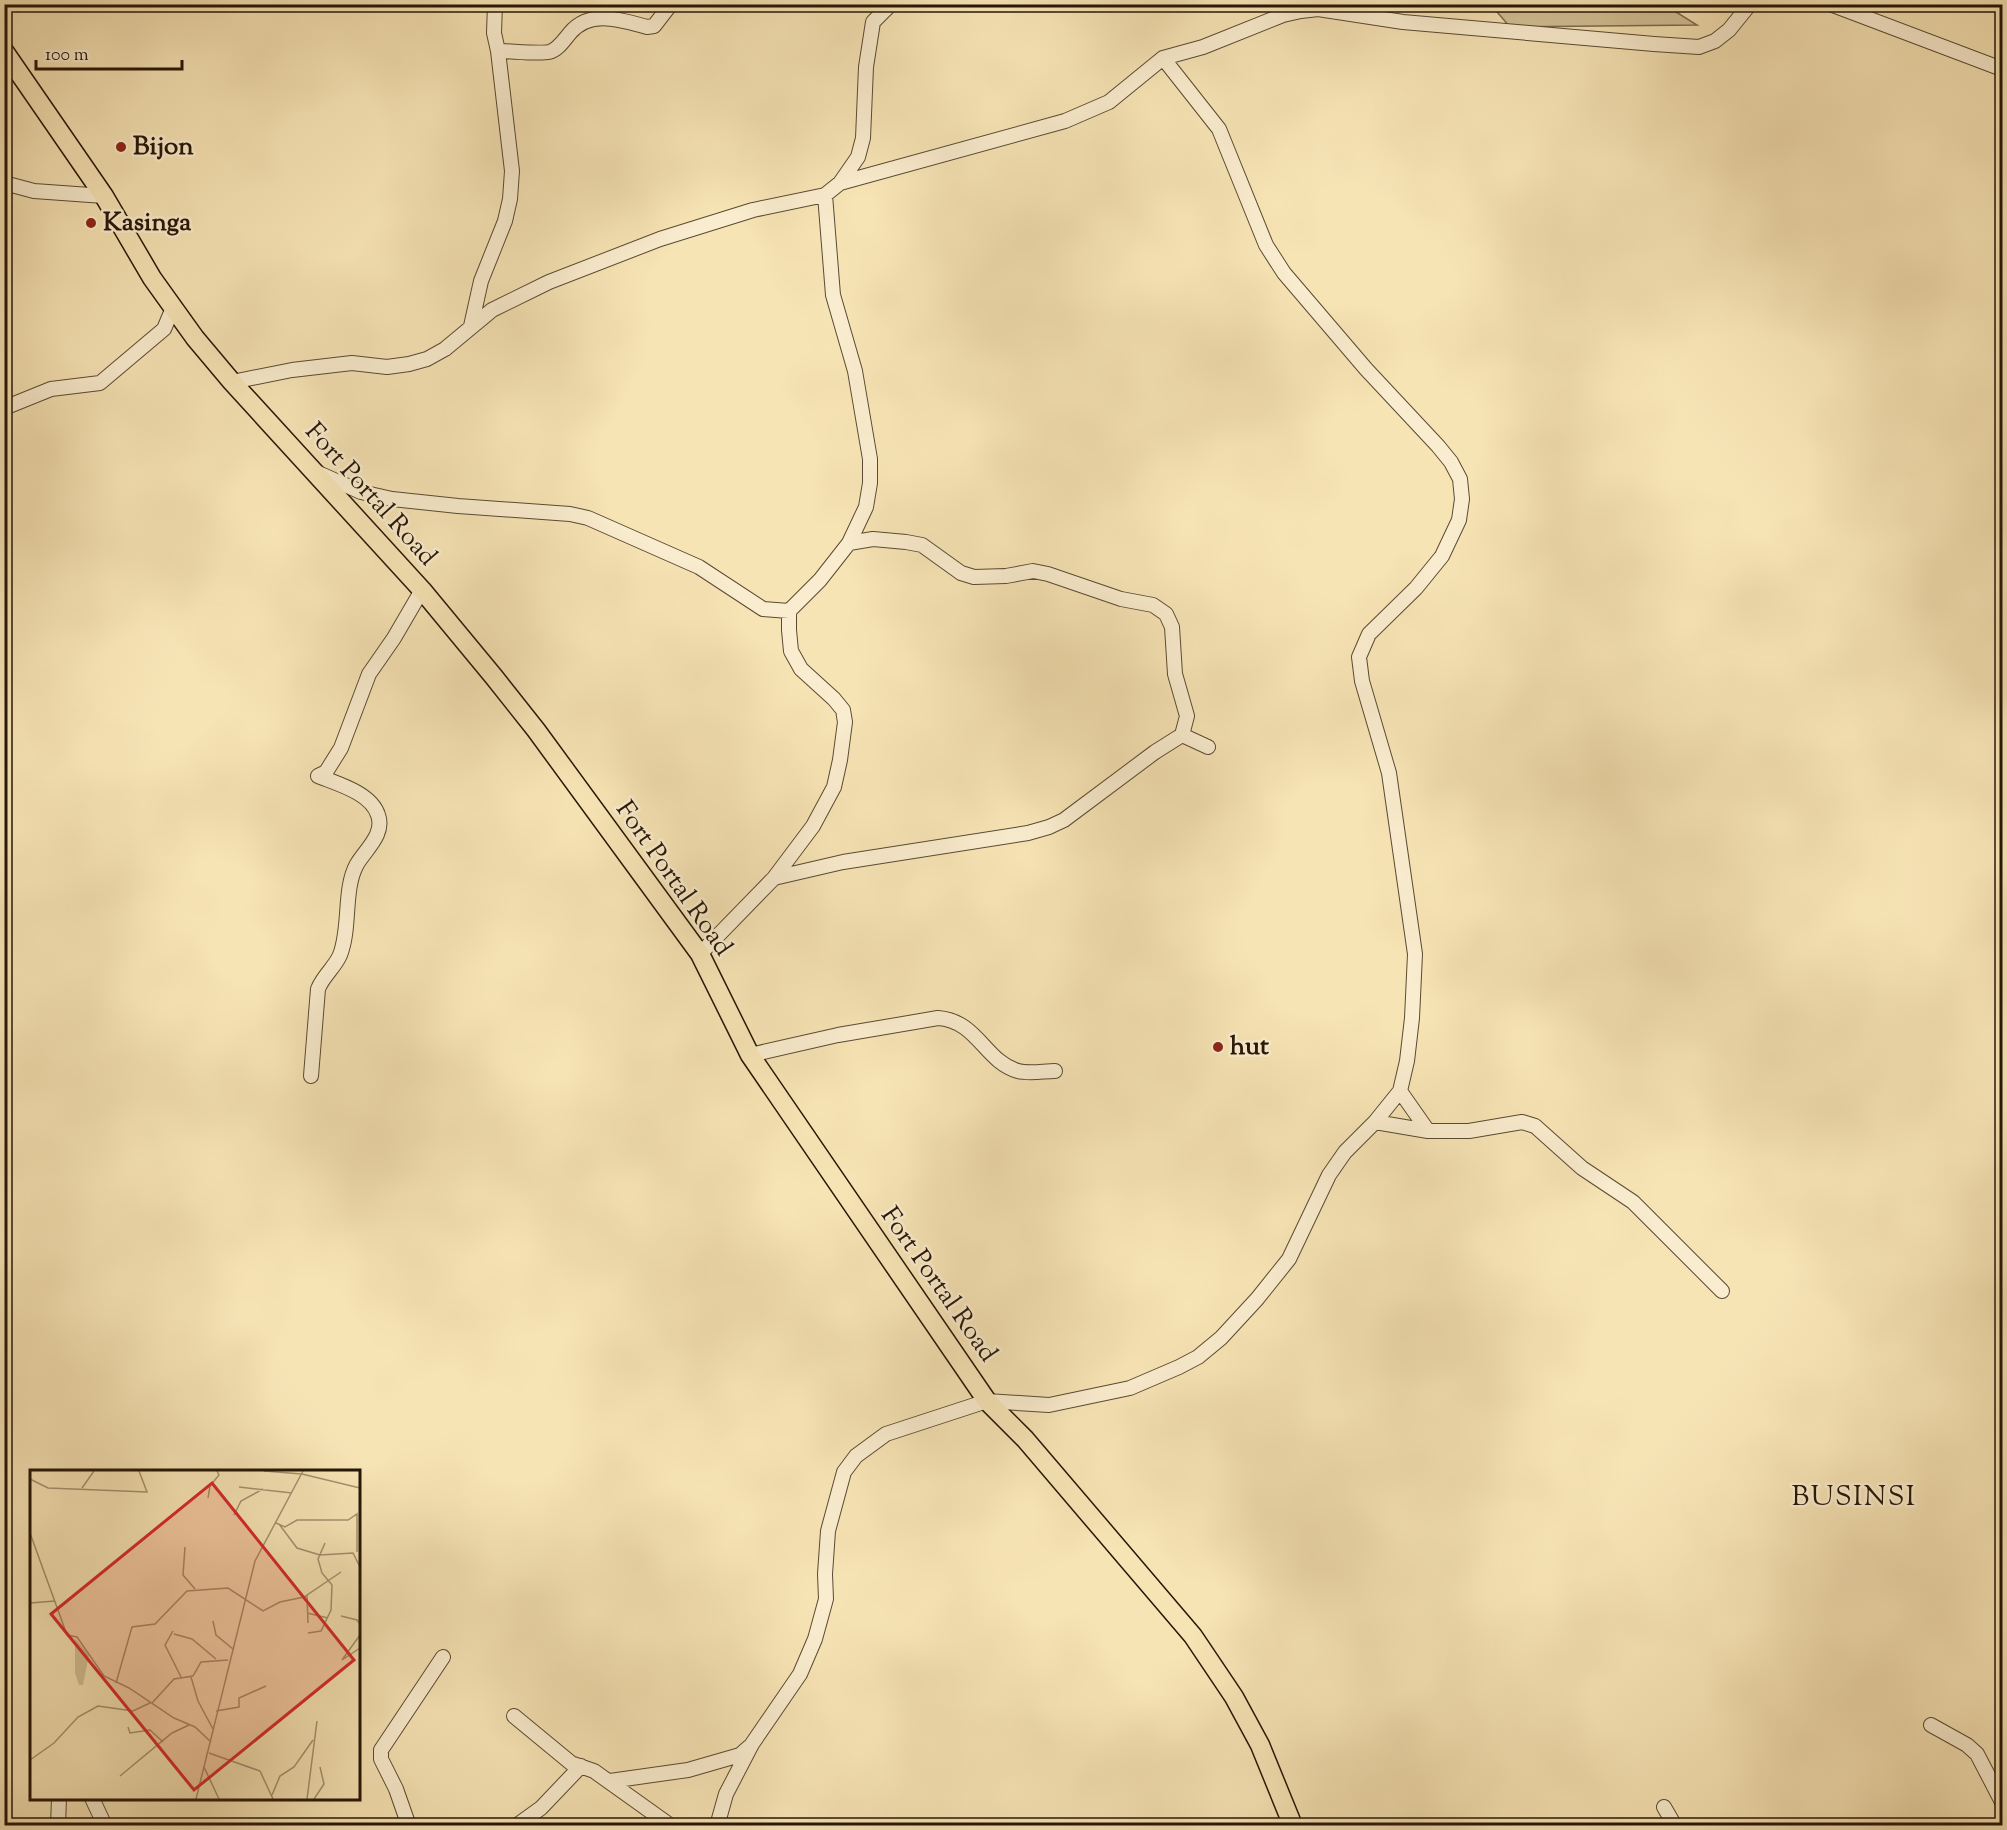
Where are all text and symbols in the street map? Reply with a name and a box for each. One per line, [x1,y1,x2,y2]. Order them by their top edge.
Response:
scale bar [36,33,182,71]
text: 100 m [45,43,89,69]
place label: Bijon [133,129,194,166]
marker: Bijon [114,140,128,154]
place label: Kasinga [103,205,191,242]
marker: Kasinga [84,216,98,230]
street label: Fort Portal Road [295,415,445,575]
street label: Fort Portal Road [606,794,741,964]
place label: hut [1230,1029,1269,1066]
marker: hut [1211,1040,1225,1054]
street label: Fort Portal Road [871,1200,1006,1370]
inset map [30,1470,360,1800]
district label: BUSINSI [1791,1478,1917,1518]

